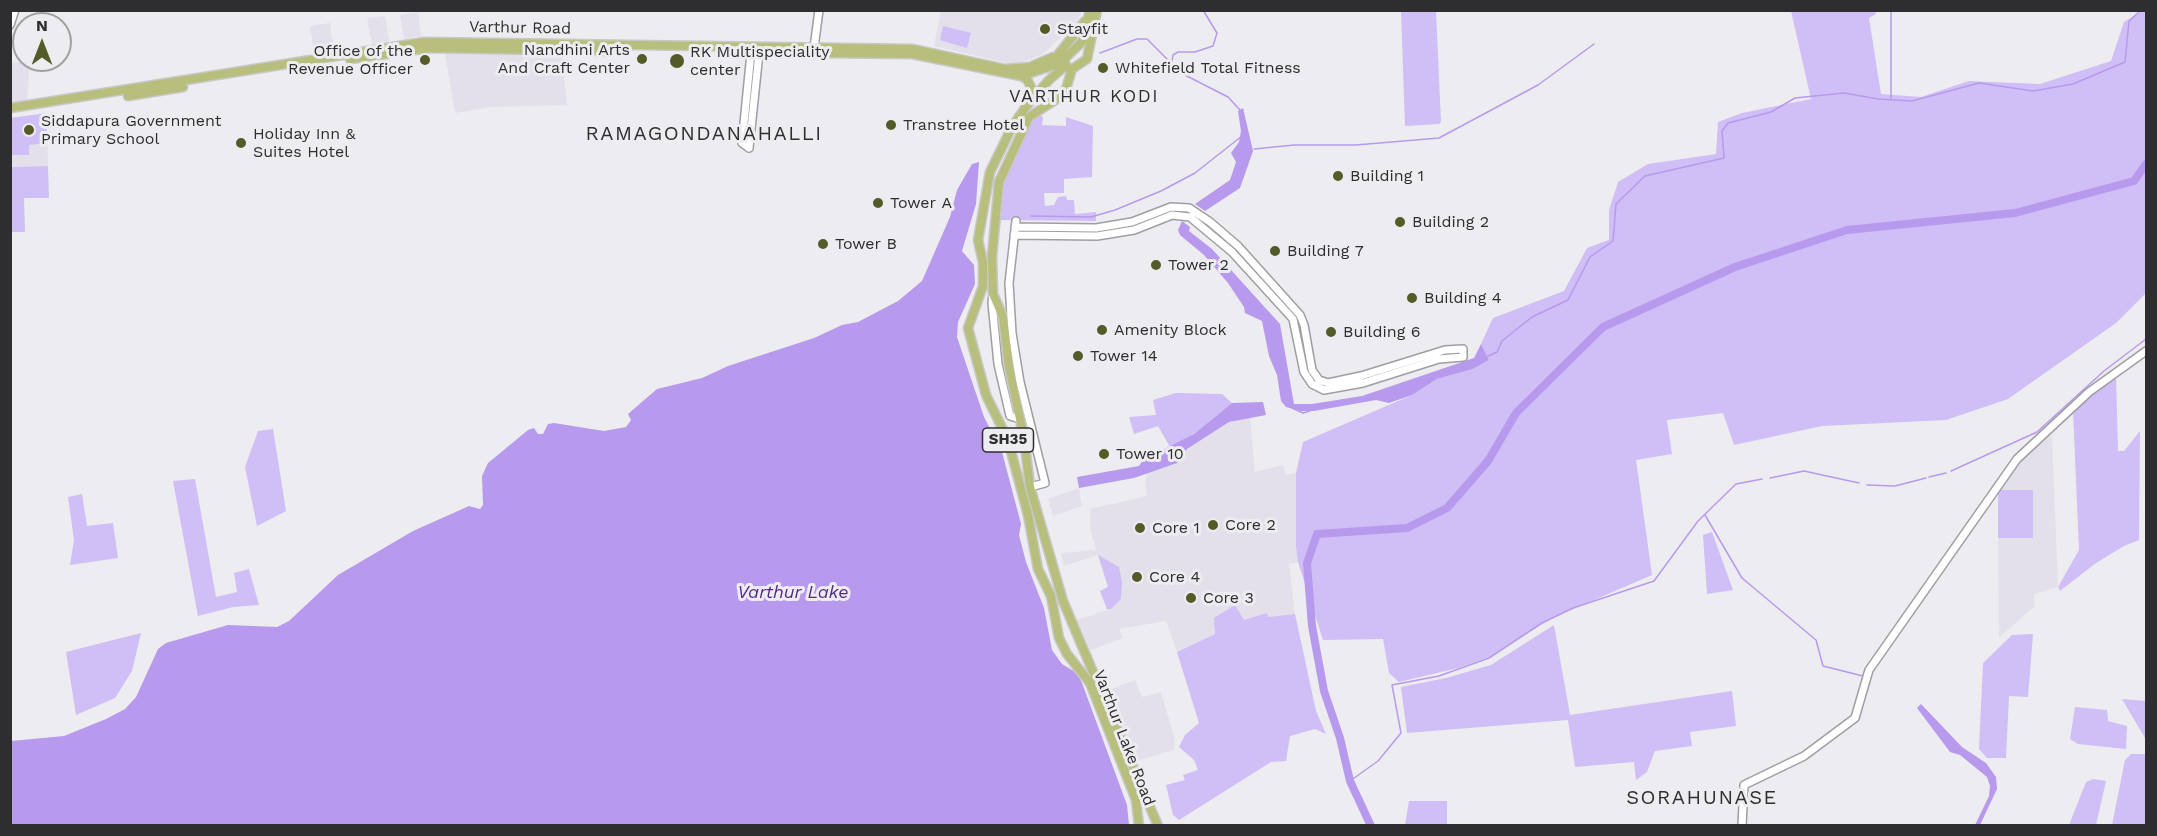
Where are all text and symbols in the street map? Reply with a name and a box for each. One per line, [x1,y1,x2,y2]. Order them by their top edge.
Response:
north arrow [12,12,72,72]
text: N [36,16,48,35]
street label: Varthur Road [469,18,571,38]
place label: Stayfit [1057,19,1108,39]
marker: Stayfit [1038,22,1052,36]
place label: Nandhini Arts And Craft Center [498,40,630,78]
place label: Office of the Revenue Officer [288,41,413,79]
place label: RK Multispeciality center [690,42,830,80]
marker: Nandhini Arts And Craft Center [635,52,649,66]
marker: RK Multispeciality center [668,52,686,70]
marker: Office of the Revenue Officer [418,53,432,67]
place label: Whitefield Total Fitness [1115,58,1301,78]
marker: Whitefield Total Fitness [1096,61,1110,75]
district label: VARTHUR KODI [1009,86,1159,108]
place label: Siddapura Government Primary School [41,111,221,149]
place label: Transtree Hotel [903,115,1024,135]
marker: Transtree Hotel [884,118,898,132]
district label: RAMAGONDANAHALLI [585,122,823,146]
marker: Siddapura Government Primary School [22,123,36,137]
place label: Holiday Inn & Suites Hotel [253,124,356,162]
marker: Holiday Inn & Suites Hotel [234,136,248,150]
place label: Building 1 [1350,166,1424,186]
marker: Building 1 [1331,169,1345,183]
place label: Tower A [890,193,952,213]
marker: Tower A [871,196,885,210]
place label: Building 2 [1412,212,1489,232]
marker: Building 2 [1393,215,1407,229]
place label: Tower B [835,234,897,254]
marker: Tower B [816,237,830,251]
place label: Building 7 [1287,241,1364,261]
marker: Building 7 [1268,244,1282,258]
place label: Tower 2 [1168,255,1229,275]
marker: Tower 2 [1149,258,1163,272]
place label: Building 4 [1424,288,1501,308]
marker: Building 4 [1405,291,1419,305]
place label: Amenity Block [1114,320,1227,340]
place label: Building 6 [1343,322,1420,342]
marker: Amenity Block [1095,323,1109,337]
marker: Building 6 [1324,325,1338,339]
place label: Tower 14 [1090,346,1158,366]
marker: Tower 14 [1071,349,1085,363]
road number: SH35 [982,428,1034,452]
place label: Tower 10 [1116,444,1184,464]
marker: Tower 10 [1097,447,1111,461]
place label: Core 2 [1225,515,1276,535]
place label: Core 1 [1152,518,1200,538]
marker: Core 2 [1206,518,1220,532]
marker: Core 1 [1133,521,1147,535]
place label: Core 4 [1149,567,1200,587]
marker: Core 4 [1130,570,1144,584]
water label: Varthur Lake [738,582,848,604]
place label: Core 3 [1203,588,1254,608]
marker: Core 3 [1184,591,1198,605]
street label: Varthur Lake Road [1089,667,1159,809]
district label: SORAHUNASE [1626,786,1778,810]

